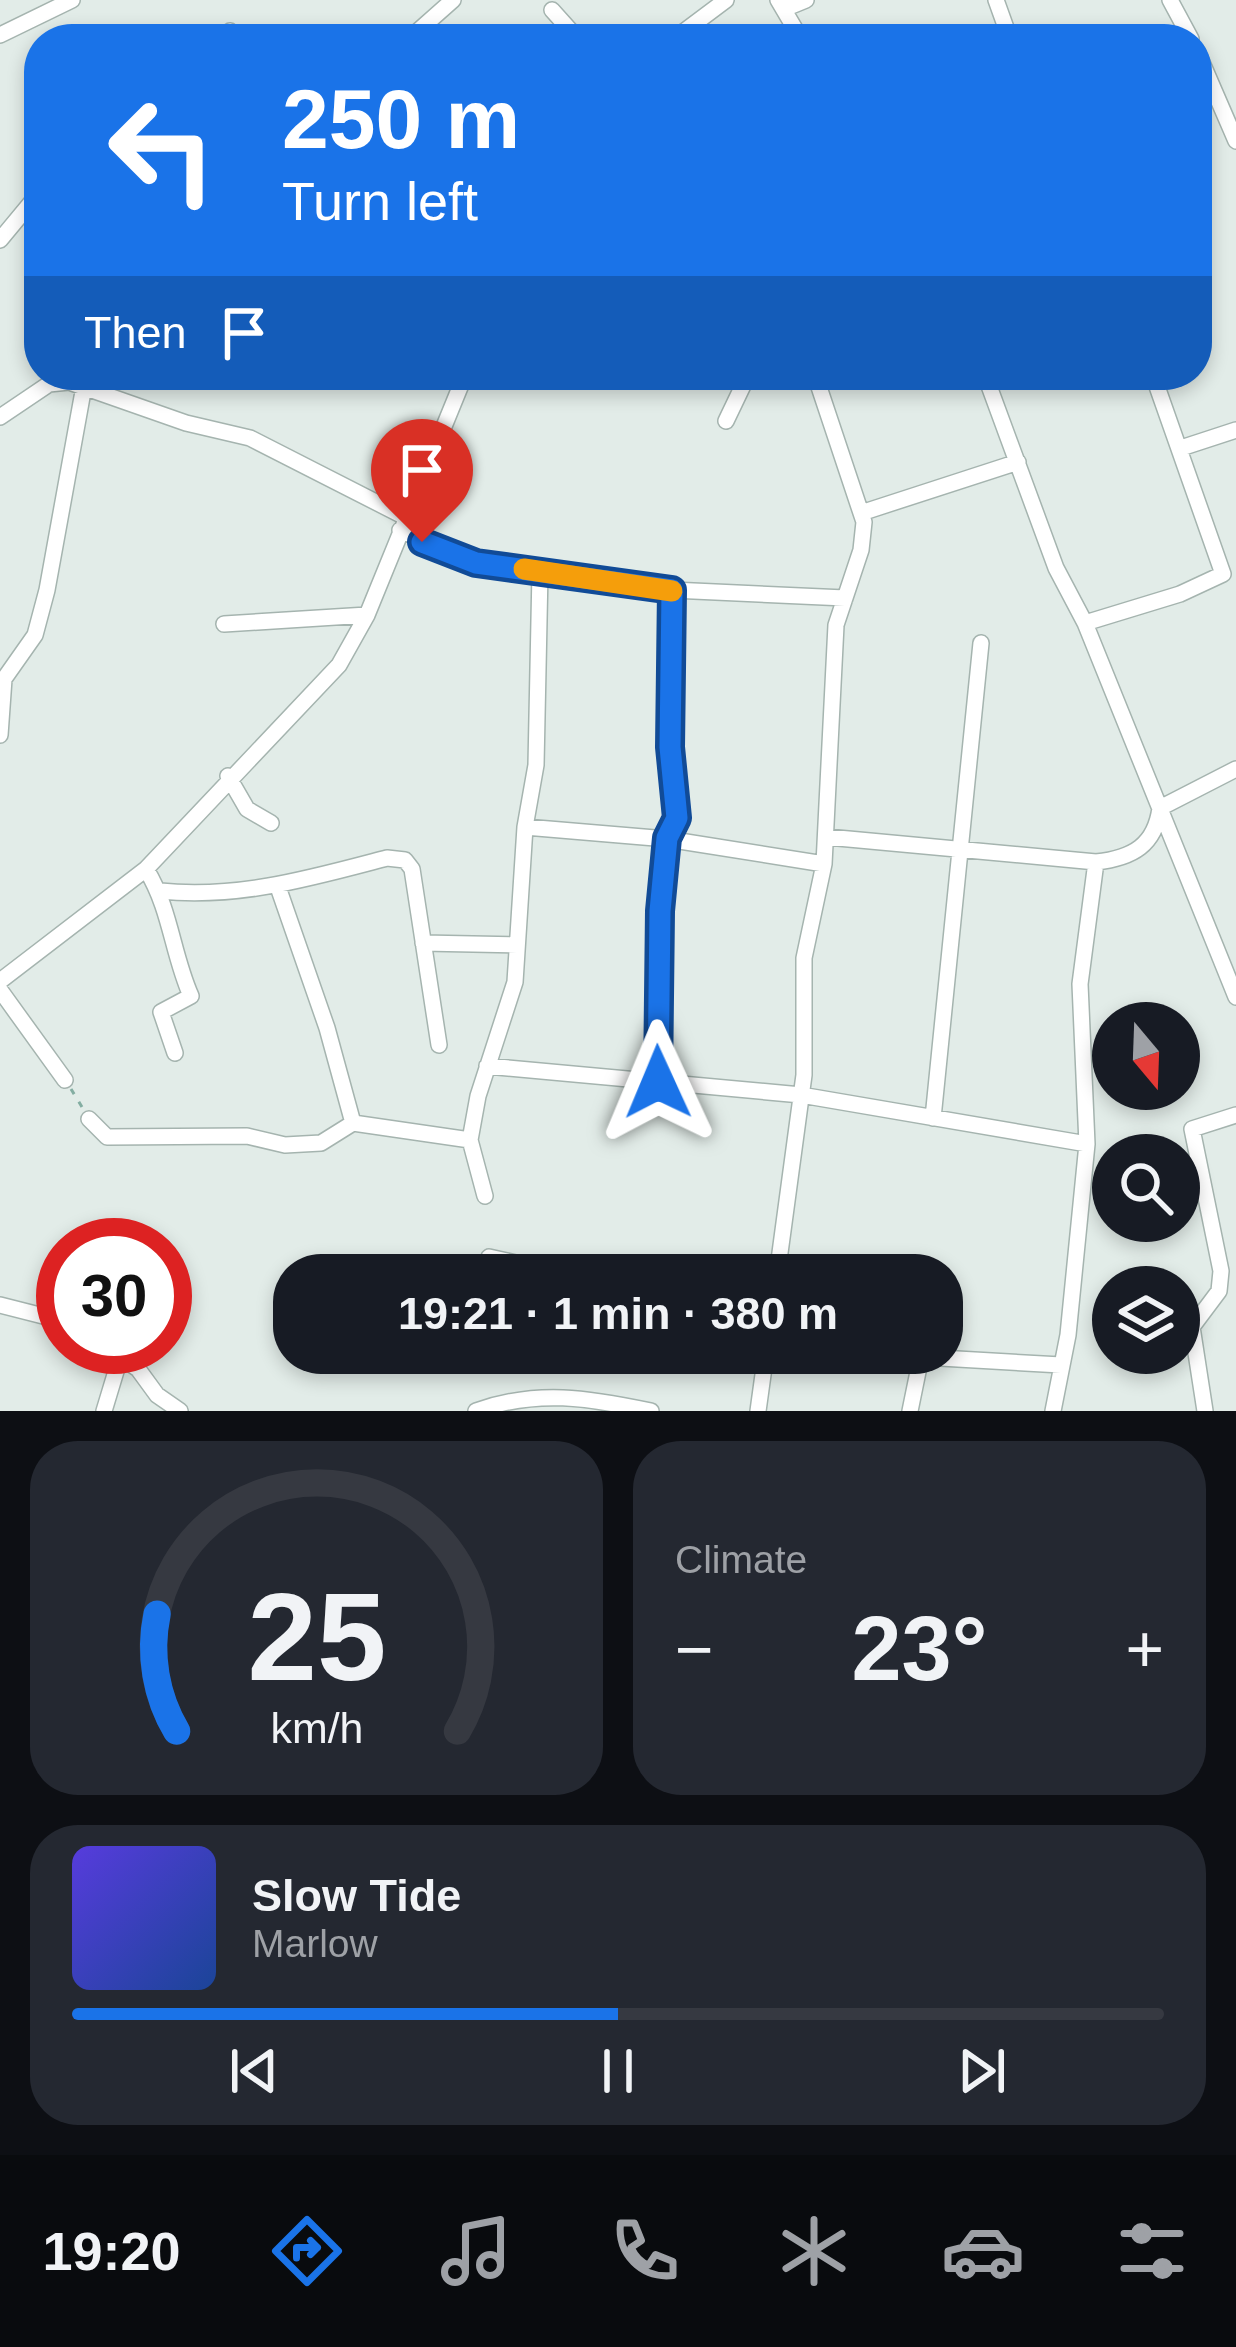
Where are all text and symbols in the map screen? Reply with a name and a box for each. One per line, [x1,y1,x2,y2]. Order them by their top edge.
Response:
icon: left [84,72,240,228]
text: 250 m [282,72,520,166]
text: Turn left [282,171,478,231]
icon: arrive [211,300,277,366]
text: Then [84,307,187,358]
pin [371,419,473,542]
icon: arrive [389,437,455,503]
north arrow [1092,1002,1200,1110]
map controls [1092,1002,1200,1374]
position arrow [595,1019,721,1145]
button: search [1092,1134,1200,1242]
speed limit sign: 30 [36,1218,192,1374]
button: layers [1092,1266,1200,1374]
text: 19:21 · 1 min · 380 m [398,1288,838,1339]
text: Climate [675,1538,807,1581]
text: 25 [247,1567,386,1706]
text: 23° [851,1599,988,1699]
text: − [675,1612,714,1686]
text: + [1125,1612,1164,1686]
text: km/h [270,1704,363,1752]
text: Slow Tide [252,1870,461,1921]
text: Marlow [252,1922,378,1965]
icon: previous [221,2038,287,2104]
icon: pause [585,2038,651,2104]
icon: next [949,2038,1015,2104]
icon: directions [265,2209,349,2293]
icon: music [434,2209,518,2293]
icon: phone [603,2209,687,2293]
icon: climate [772,2209,856,2293]
icon: car [941,2209,1025,2293]
icon: filters [1110,2209,1194,2293]
text: 19:20 [42,2221,181,2281]

